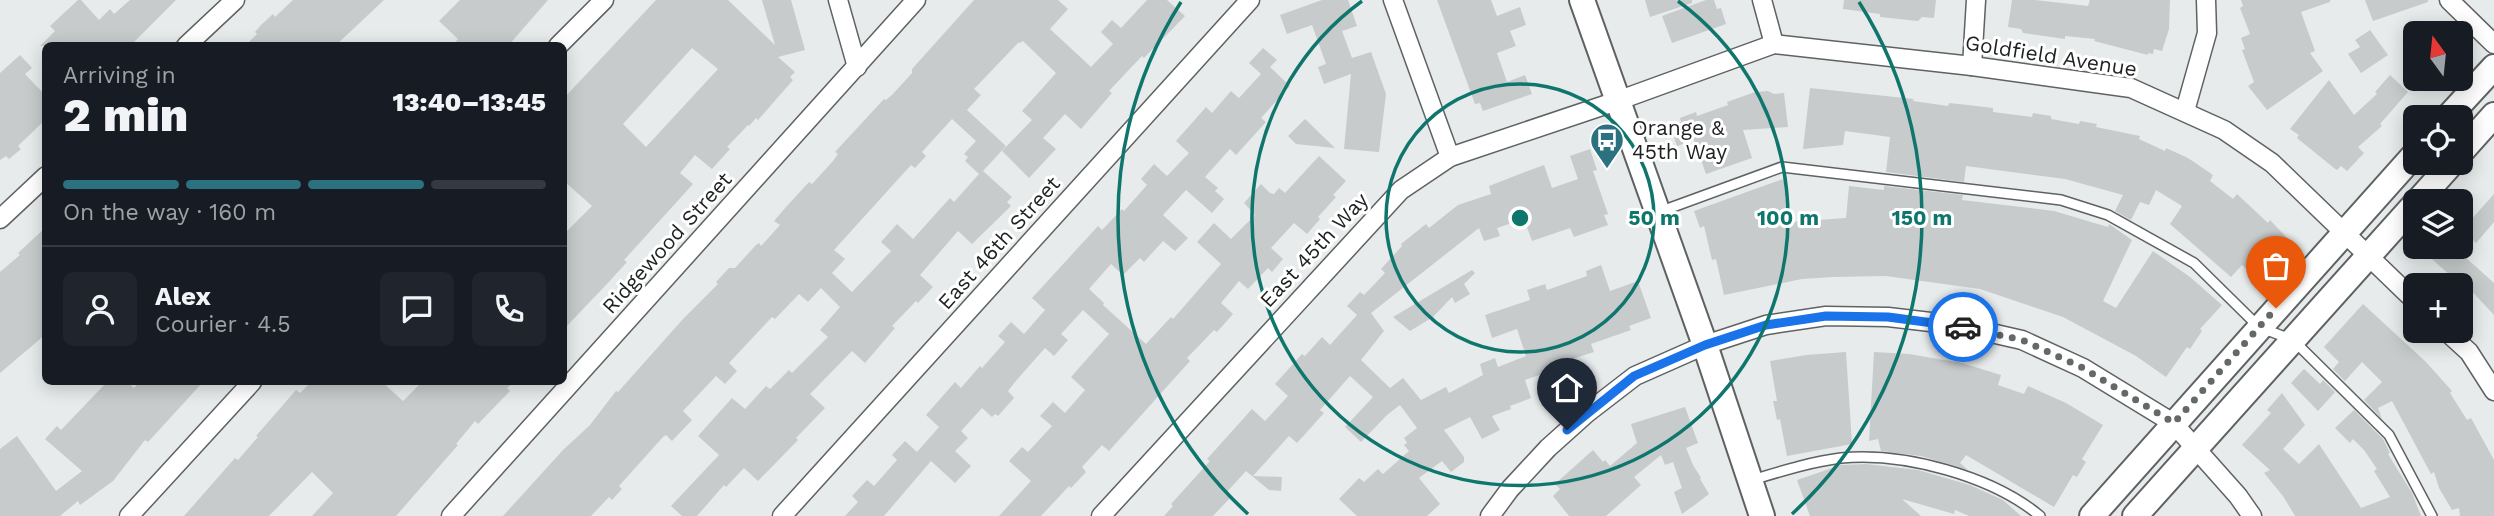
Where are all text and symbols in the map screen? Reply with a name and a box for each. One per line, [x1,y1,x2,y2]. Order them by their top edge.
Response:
north arrow [2403,21,2473,91]
map controls [2403,21,2473,343]
street label: Goldfield Avenue [1963,30,2139,81]
text: Arriving in [63,62,176,89]
text: 13:40–13:45 [392,87,546,117]
text: 2 min [63,88,188,142]
button: locate [2403,105,2473,175]
place label: Orange & 45th Way [1632,115,1727,164]
bus stop icon: Orange & 45th Way [1588,121,1626,170]
street label: Ridgewood Street [597,167,737,319]
street label: East 46th Street [932,171,1065,314]
street label: East 45th Way [1254,187,1373,312]
button: layers [2403,189,2473,259]
text: On the way · 160 m [63,199,276,226]
text: 50 m [1628,205,1680,230]
text: 100 m [1757,205,1819,230]
text: 150 m [1892,205,1952,230]
centre of rings [1508,206,1532,230]
pin [2246,236,2306,308]
icon: bag [2257,247,2295,285]
button: person [63,272,137,346]
button: chat [380,272,454,346]
button: phone [472,272,546,346]
button: + [2403,273,2473,343]
text: Alex [155,281,211,311]
courier [1928,292,1998,362]
icon: car [1944,308,1982,346]
text: Courier · 4.5 [155,311,291,338]
pin [1537,358,1597,430]
icon: home [1548,369,1586,407]

